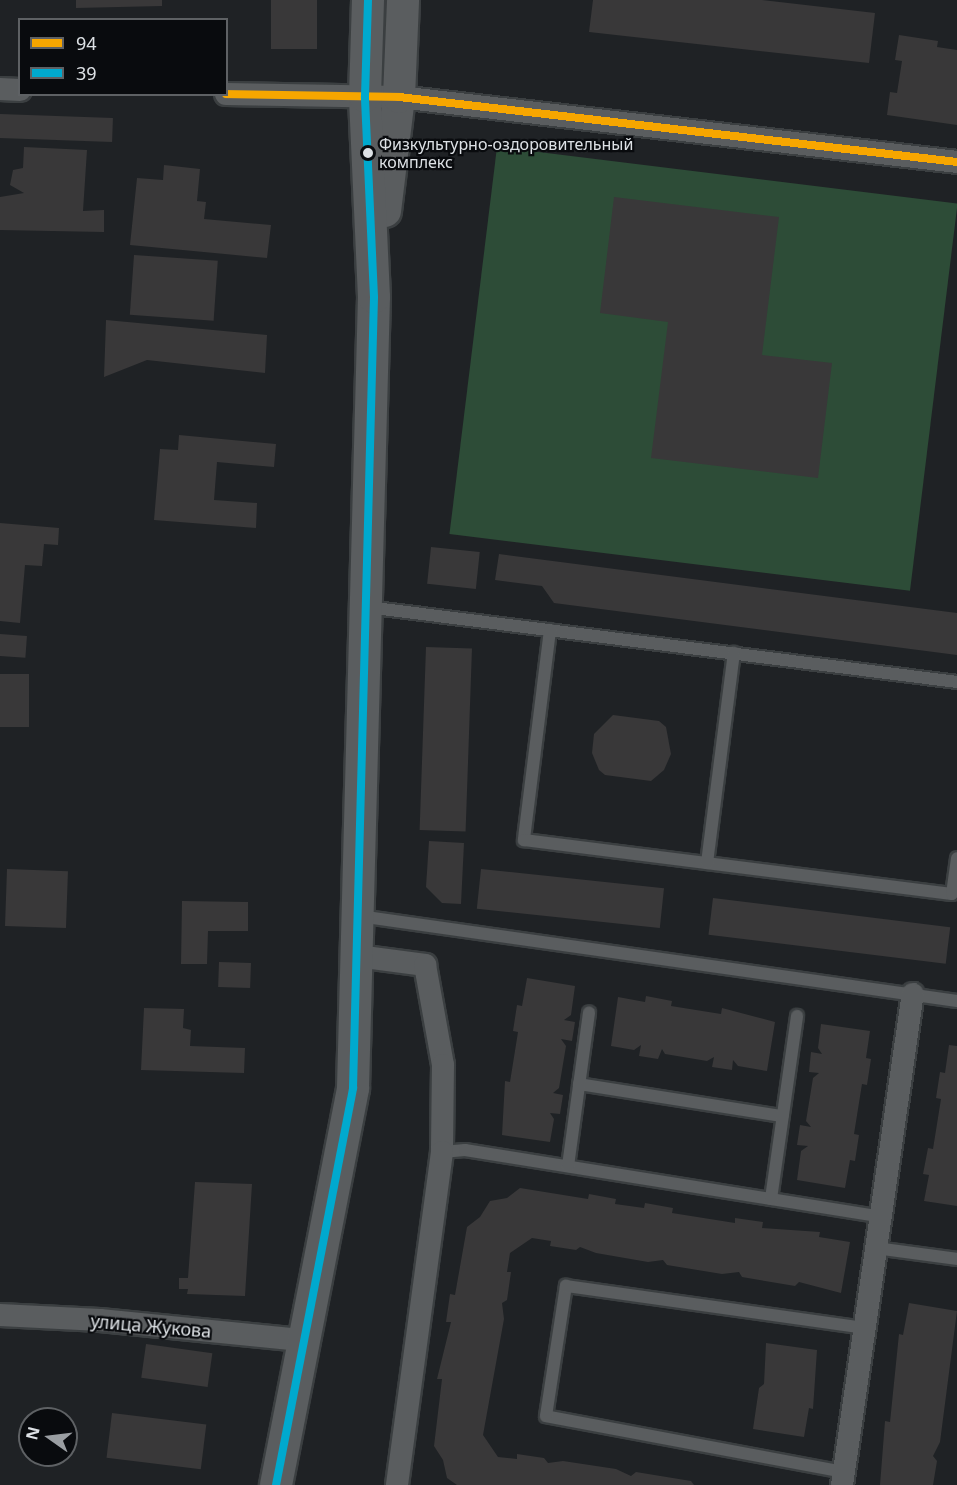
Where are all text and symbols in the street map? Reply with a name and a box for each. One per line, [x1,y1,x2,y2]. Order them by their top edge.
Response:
legend [18,18,228,96]
text: 94 [76,31,97,55]
text: 39 [76,61,97,85]
place label: Физкультурно-оздоровительный комплекс [379,134,633,172]
marker: Физкультурно-оздоровительный комплекс [362,147,374,159]
street label: улица Жукова [90,1310,212,1342]
north arrow [18,1407,78,1467]
text: N [20,1424,45,1442]

